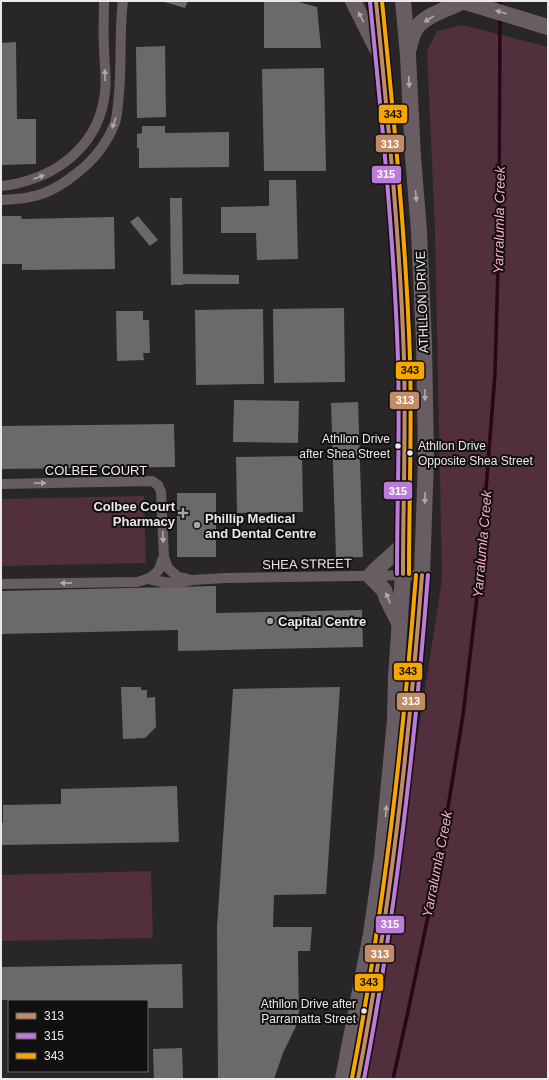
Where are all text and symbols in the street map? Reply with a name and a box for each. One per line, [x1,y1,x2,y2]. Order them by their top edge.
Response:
one-way arrow [495,9,508,15]
one-way arrow [358,11,364,23]
one-way arrow [423,15,435,22]
one-way arrow [102,68,108,81]
one-way arrow [406,76,412,89]
line badge: 343 [378,104,408,124]
text: 343 [384,108,402,120]
one-way arrow [110,118,116,130]
line badge: 313 [375,134,405,153]
text: 313 [381,138,399,150]
line badge: 315 [371,165,402,184]
water label: Yarralumla Creek [490,165,508,274]
text: 315 [377,168,395,180]
one-way arrow [33,173,45,179]
one-way arrow [413,190,419,202]
street label: ATHLLON DRIVE [413,250,431,353]
line badge: 343 [395,361,425,380]
text: 343 [401,364,419,376]
one-way arrow [422,389,428,402]
line badge: 313 [389,391,420,410]
text: 313 [396,394,414,406]
place label: Athllon Drive after Shea Street [299,432,391,461]
place label: Athllon Drive Opposite Shea Street [418,439,533,468]
marker: Athllon Drive after Shea Street [393,441,403,451]
marker: Athllon Drive Opposite Shea Street [405,448,415,458]
street label: COLBEE COURT [45,463,147,478]
one-way arrow [34,480,47,486]
line badge: 315 [383,481,413,500]
text: 315 [389,485,407,497]
water label: Yarralumla Creek [469,489,495,598]
one-way arrow [422,492,428,505]
place label: Colbee Court Pharmacy [93,499,176,529]
marker: Colbee Court Pharmacy [178,508,188,518]
place label: Phillip Medical and Dental Centre [205,511,316,541]
marker: Phillip Medical and Dental Centre [192,520,202,530]
one-way arrow [159,531,166,543]
street label: SHEA STREET [262,556,352,572]
one-way arrow [59,580,72,586]
one-way arrow [384,592,390,604]
place label: Capital Centre [278,614,366,629]
marker: Capital Centre [265,616,275,626]
line badge: 343 [393,662,423,681]
text: 343 [399,665,417,677]
line badge: 313 [396,692,426,711]
text: 313 [402,695,420,707]
one-way arrow [383,805,390,817]
water label: Yarralumla Creek [419,809,455,918]
line badge: 315 [375,915,405,934]
text: 315 [381,918,399,930]
line badge: 313 [364,944,395,963]
text: 313 [371,948,389,960]
line badge: 343 [354,973,384,992]
text: 343 [360,976,378,988]
place label: Athllon Drive after Parramatta Street [261,997,357,1026]
legend [8,1000,148,1072]
marker: Athllon Drive after Parramatta Street [359,1006,369,1016]
text: 313 [44,1009,64,1023]
text: 315 [44,1029,64,1043]
text: 343 [44,1049,64,1063]

